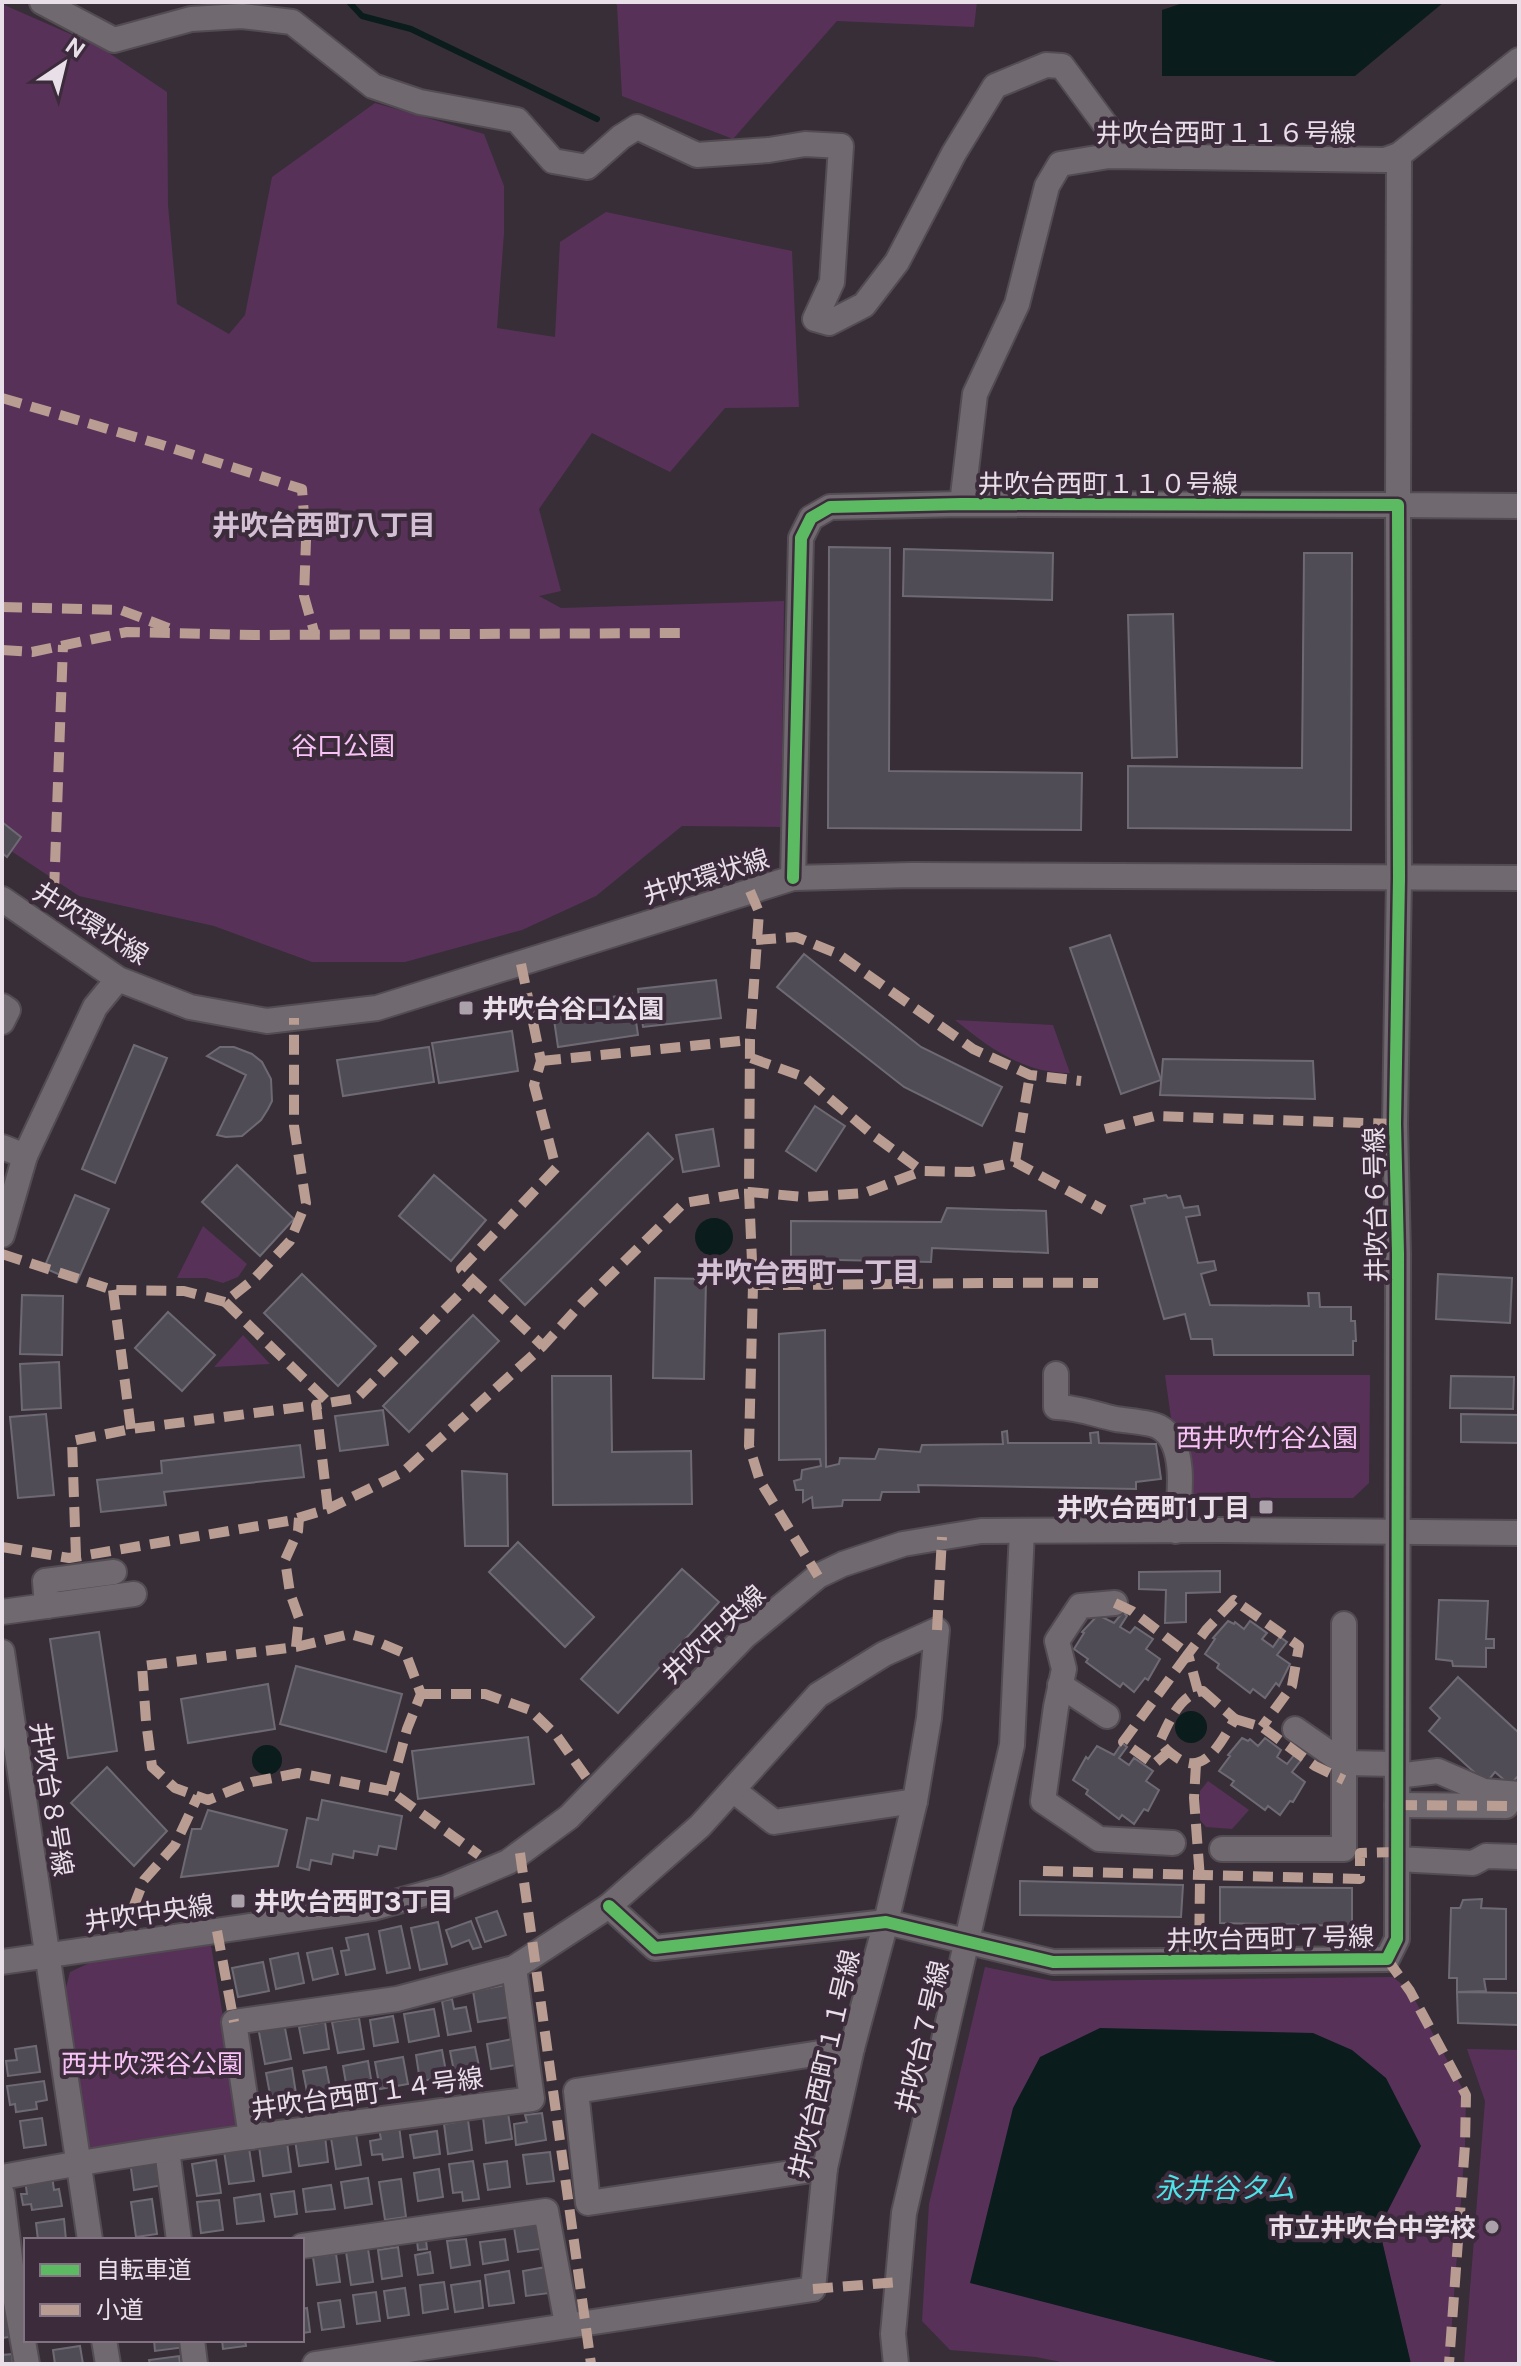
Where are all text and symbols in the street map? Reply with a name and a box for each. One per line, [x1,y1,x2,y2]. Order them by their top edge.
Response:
north arrow [24,24,104,104]
text: N [61,32,90,63]
street label: 井吹台西町１１６号線 [1096,117,1356,148]
street label: 井吹台西町１１０号線 [978,468,1238,499]
district label: 井吹台西町八丁目 [212,508,436,541]
park label: 谷口公園 [291,730,395,761]
street label: 井吹環状線 [639,842,773,910]
street label: 井吹環状線 [28,875,154,971]
place label: 井吹台谷口公園 [482,993,664,1024]
marker: 井吹台谷口公園 [457,999,475,1017]
street label: 井吹台６号線 [1358,1127,1392,1283]
district label: 井吹台西町一丁目 [696,1255,920,1288]
park label: 西井吹竹谷公園 [1176,1422,1358,1453]
place label: 井吹台西町1丁目 [1057,1492,1250,1523]
marker: 井吹台西町1丁目 [1257,1498,1275,1516]
street label: 井吹中央線 [655,1578,771,1690]
street label: 井吹台８号線 [24,1720,80,1878]
place label: 井吹台西町3丁目 [254,1886,453,1917]
street label: 井吹中央線 [82,1889,216,1937]
marker: 井吹台西町3丁目 [229,1892,247,1910]
street label: 井吹台西町７号線 [1166,1921,1374,1955]
street label: 井吹台西町１１号線 [783,1947,865,2181]
street label: 井吹台７号線 [889,1958,955,2116]
park label: 西井吹深谷公園 [61,2048,243,2079]
street label: 井吹台西町１４号線 [249,2061,485,2125]
water label: 永井谷タム [1155,2171,1295,2204]
place label: 市立井吹台中学校 [1268,2212,1476,2243]
marker: 市立井吹台中学校 [1483,2218,1501,2236]
legend [24,2238,304,2342]
text: 自転車道 [96,2255,192,2283]
text: 小道 [96,2295,144,2323]

